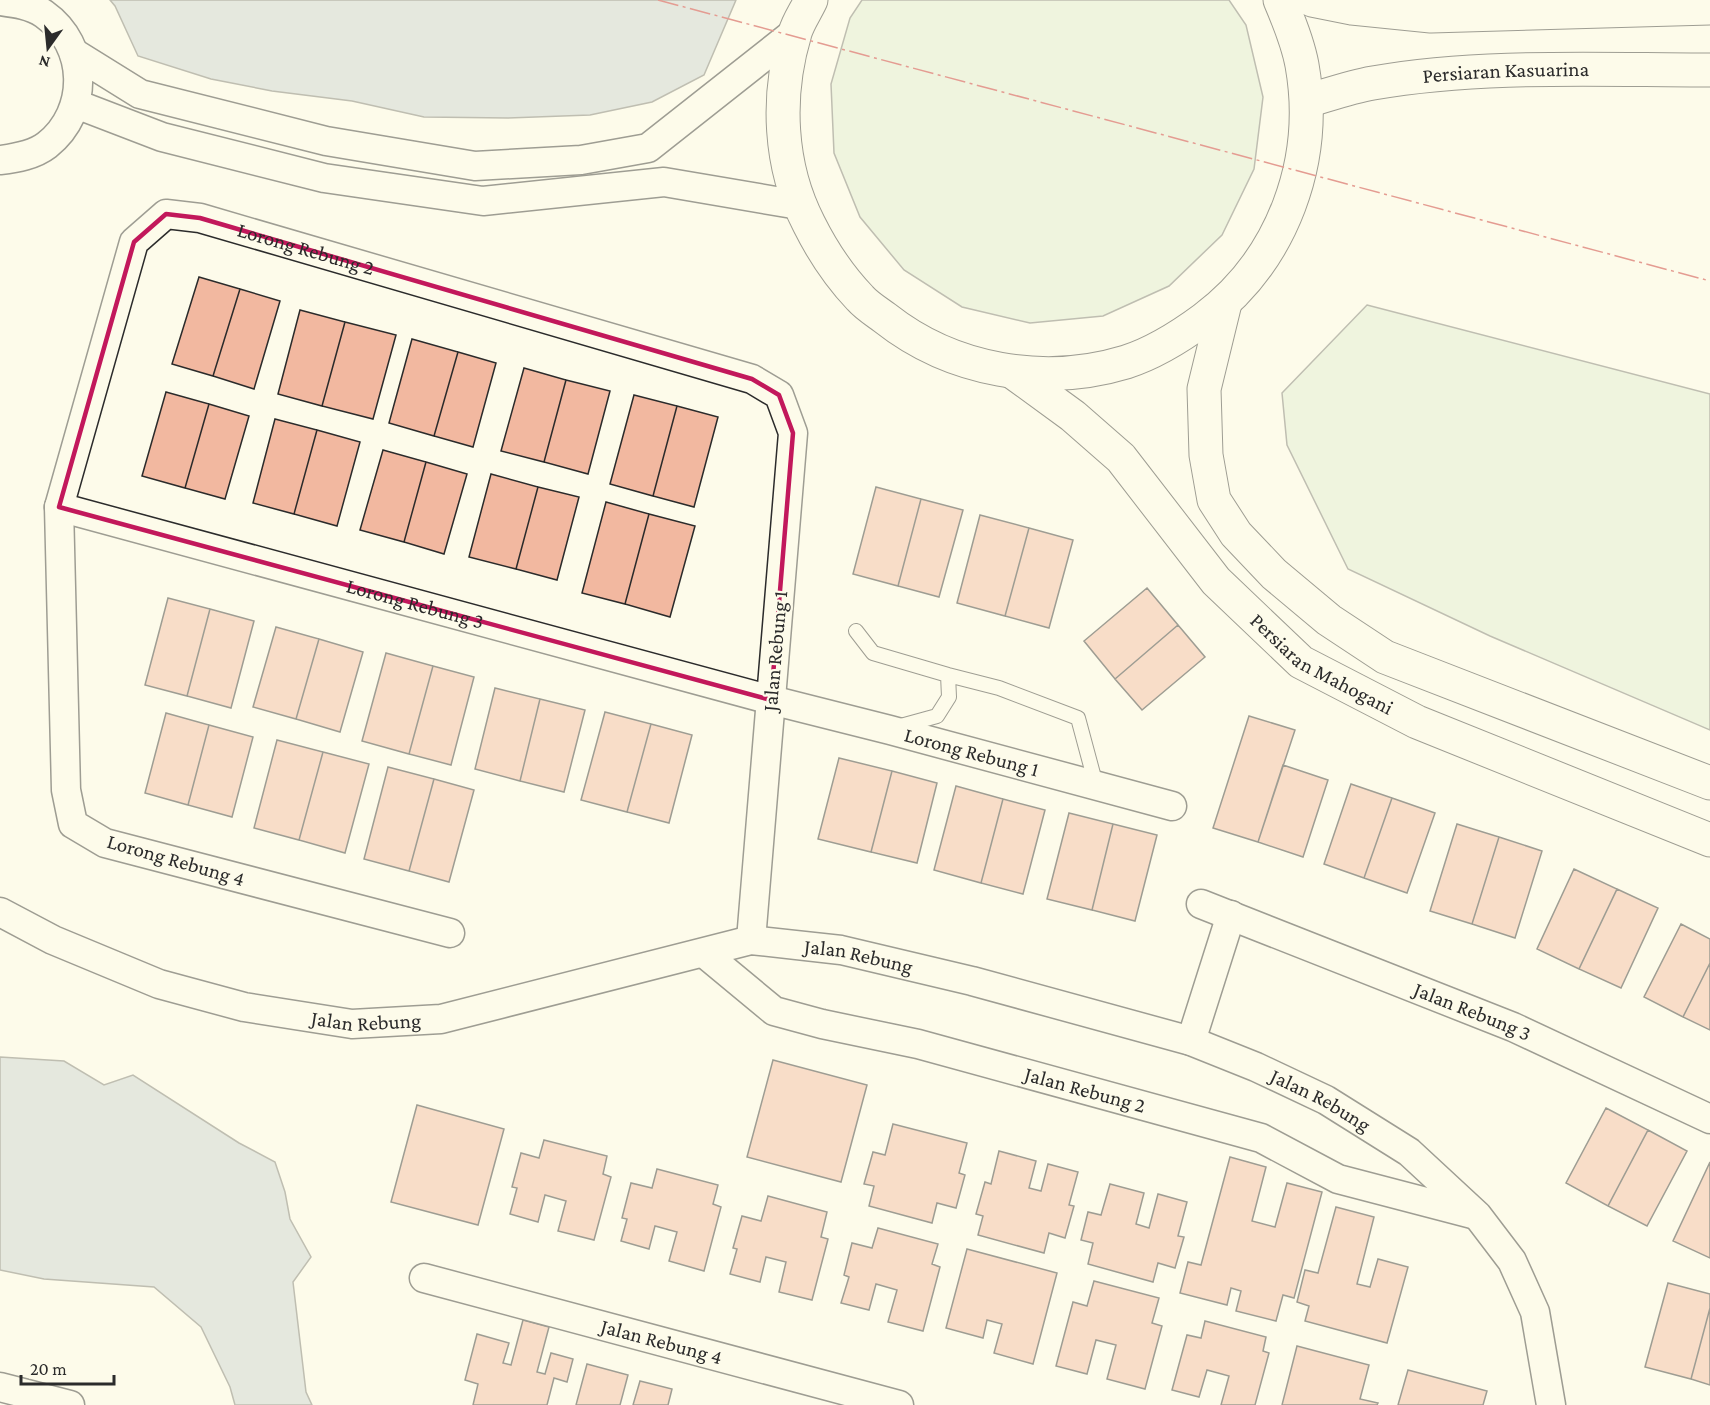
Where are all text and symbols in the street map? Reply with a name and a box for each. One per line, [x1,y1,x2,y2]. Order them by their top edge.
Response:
north arrow [18,18,78,78]
text: N [37,52,52,72]
street label: Persiaran Kasuarina [1421,57,1590,88]
street label: Lorong Rebung 2 [235,218,377,280]
street label: Lorong Rebung 3 [344,573,487,634]
street label: Jalan Rebung 1 [758,590,792,714]
street label: Persiaran Mahogani [1245,608,1398,720]
street label: Lorong Rebung 1 [902,722,1042,782]
street label: Lorong Rebung 4 [104,829,248,891]
street label: Jalan Rebung [801,934,915,979]
street label: Jalan Rebung 3 [1409,976,1535,1046]
street label: Jalan Rebung [307,1005,422,1036]
street label: Jalan Rebung 2 [1020,1061,1148,1118]
street label: Jalan Rebung [1265,1063,1375,1137]
street label: Jalan Rebung 4 [596,1313,725,1369]
scale bar [21,1348,114,1386]
text: 20 m [30,1359,67,1379]

